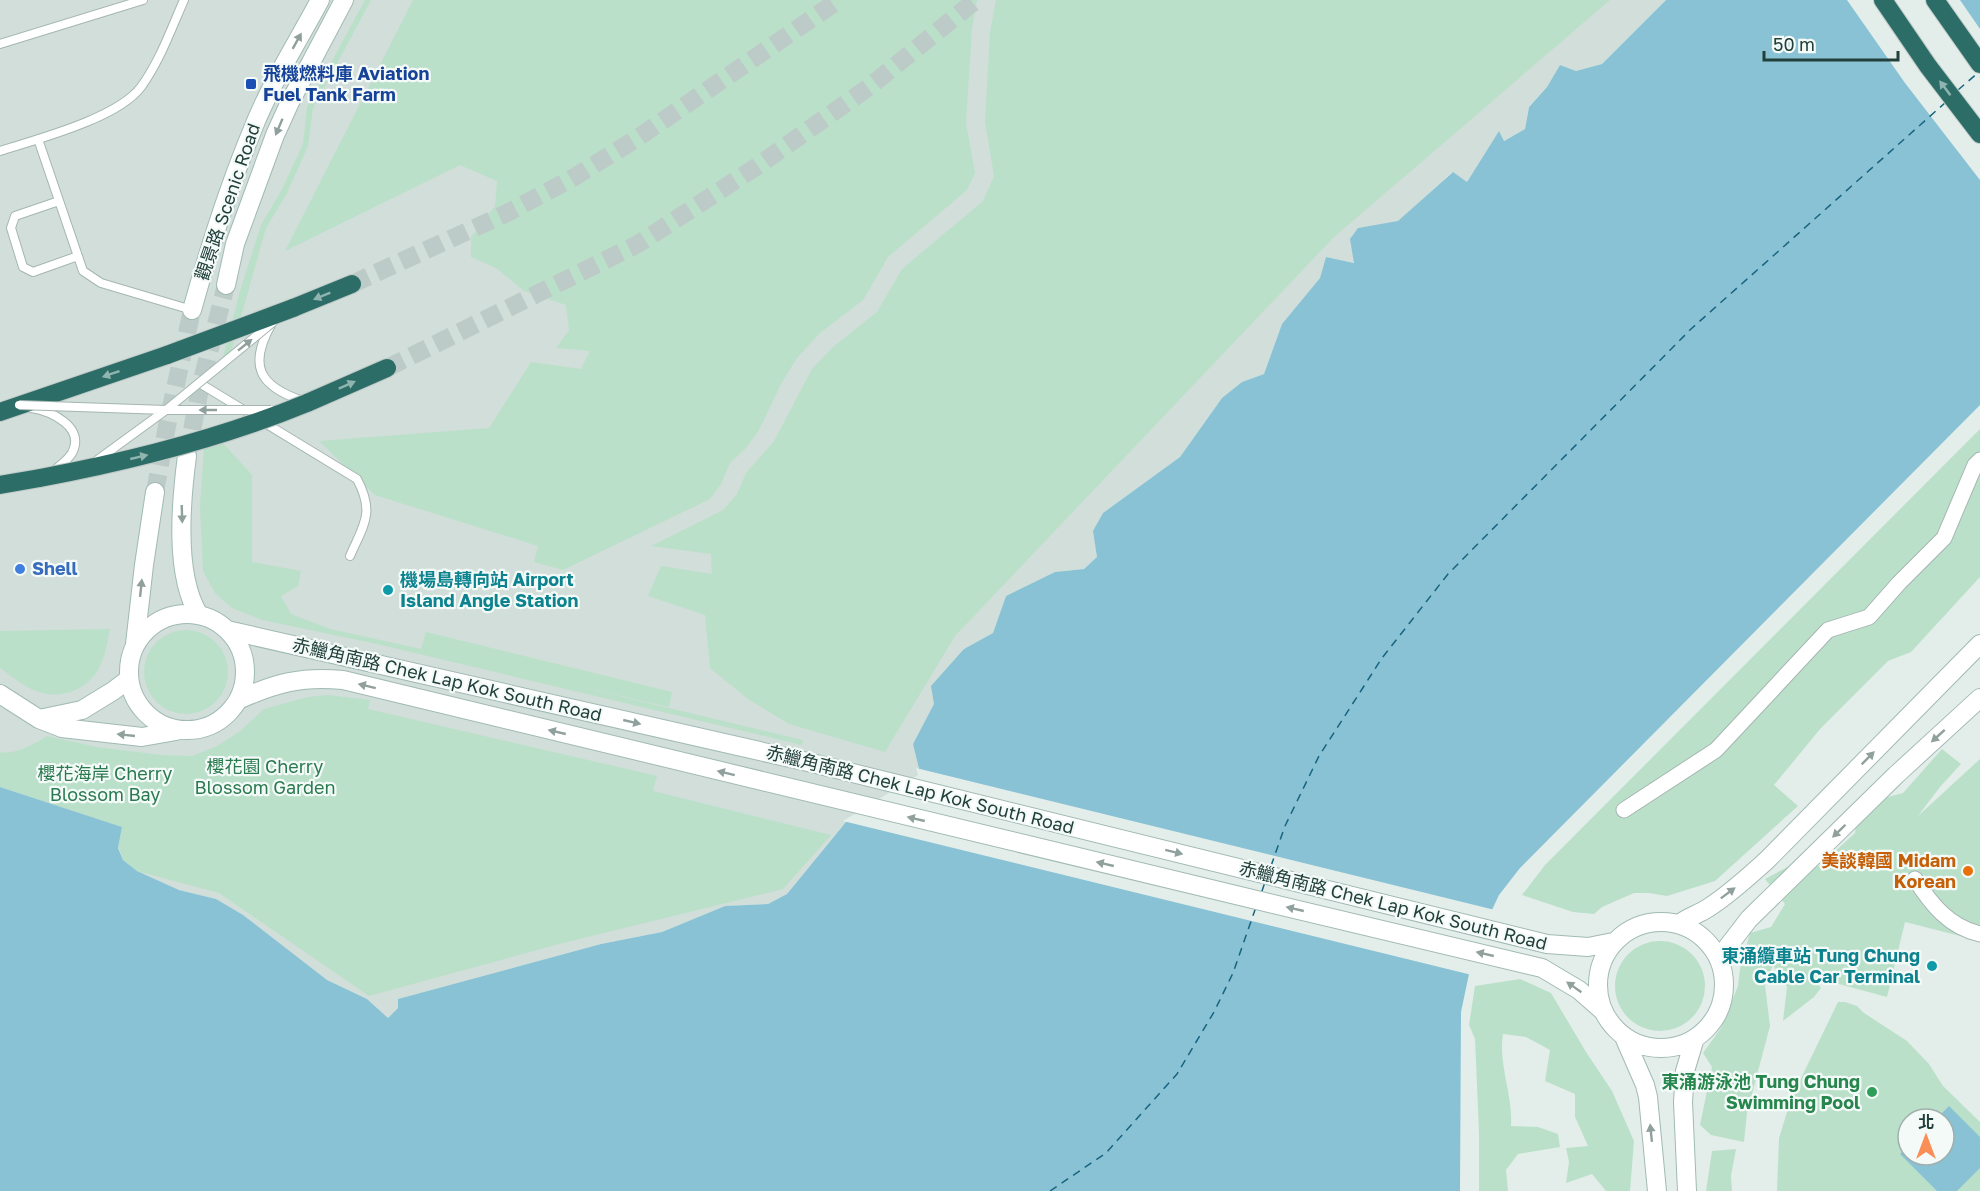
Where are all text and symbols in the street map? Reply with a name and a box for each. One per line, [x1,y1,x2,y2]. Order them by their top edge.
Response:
scale bar [1764,24,1898,62]
one-way arrow [292,33,302,50]
text: 50 m [1773,33,1815,55]
place label: 飛機燃料庫 Aviation Fuel Tank Farm [263,62,429,105]
marker: 飛機燃料庫 Aviation Fuel Tank Farm [244,77,258,91]
one-way arrow [1939,80,1951,95]
one-way arrow [274,118,283,136]
street label: 觀景路 Scenic Road [190,120,264,283]
one-way arrow [313,291,331,301]
one-way arrow [237,339,252,352]
one-way arrow [102,369,120,379]
one-way arrow [338,380,356,389]
one-way arrow [199,405,218,415]
one-way arrow [129,452,148,462]
one-way arrow [177,505,187,524]
place label: Shell [32,557,78,579]
marker: Shell [13,562,27,576]
place label: 機場島轉向站 Airport Island Angle Station [400,568,578,611]
one-way arrow [136,578,146,597]
marker: 機場島轉向站 Airport Island Angle Station [381,583,395,597]
street label: 赤鱲角南路 Chek Lap Kok South Road [290,633,604,725]
one-way arrow [358,681,377,691]
one-way arrow [623,718,642,727]
one-way arrow [548,726,566,736]
one-way arrow [1931,729,1945,743]
one-way arrow [117,730,136,740]
street label: 赤鱲角南路 Chek Lap Kok South Road [764,740,1077,838]
one-way arrow [1861,751,1875,765]
park label: 櫻花園 Cherry Blossom Garden [194,755,336,798]
park label: 櫻花海岸 Cherry Blossom Bay [38,762,172,805]
one-way arrow [717,768,735,777]
one-way arrow [906,814,925,824]
one-way arrow [1832,823,1846,837]
one-way arrow [1165,848,1184,858]
place label: 美談韓國 Midam Korean [1821,849,1956,892]
street label: 赤鱲角南路 Chek Lap Kok South Road [1237,856,1550,954]
one-way arrow [1096,859,1114,869]
marker: 美談韓國 Midam Korean [1961,864,1975,878]
one-way arrow [1721,888,1736,900]
one-way arrow [1286,904,1304,914]
place label: 東涌纜車站 Tung Chung Cable Car Terminal [1721,944,1920,987]
one-way arrow [1476,949,1494,959]
marker: 東涌纜車站 Tung Chung Cable Car Terminal [1925,959,1939,973]
one-way arrow [1566,982,1582,993]
place label: 東涌游泳池 Tung Chung Swimming Pool [1661,1070,1860,1113]
marker: 東涌游泳池 Tung Chung Swimming Pool [1865,1085,1879,1099]
north arrow [1896,1107,1956,1167]
text: 北 [1918,1112,1934,1132]
one-way arrow [1646,1123,1656,1142]

